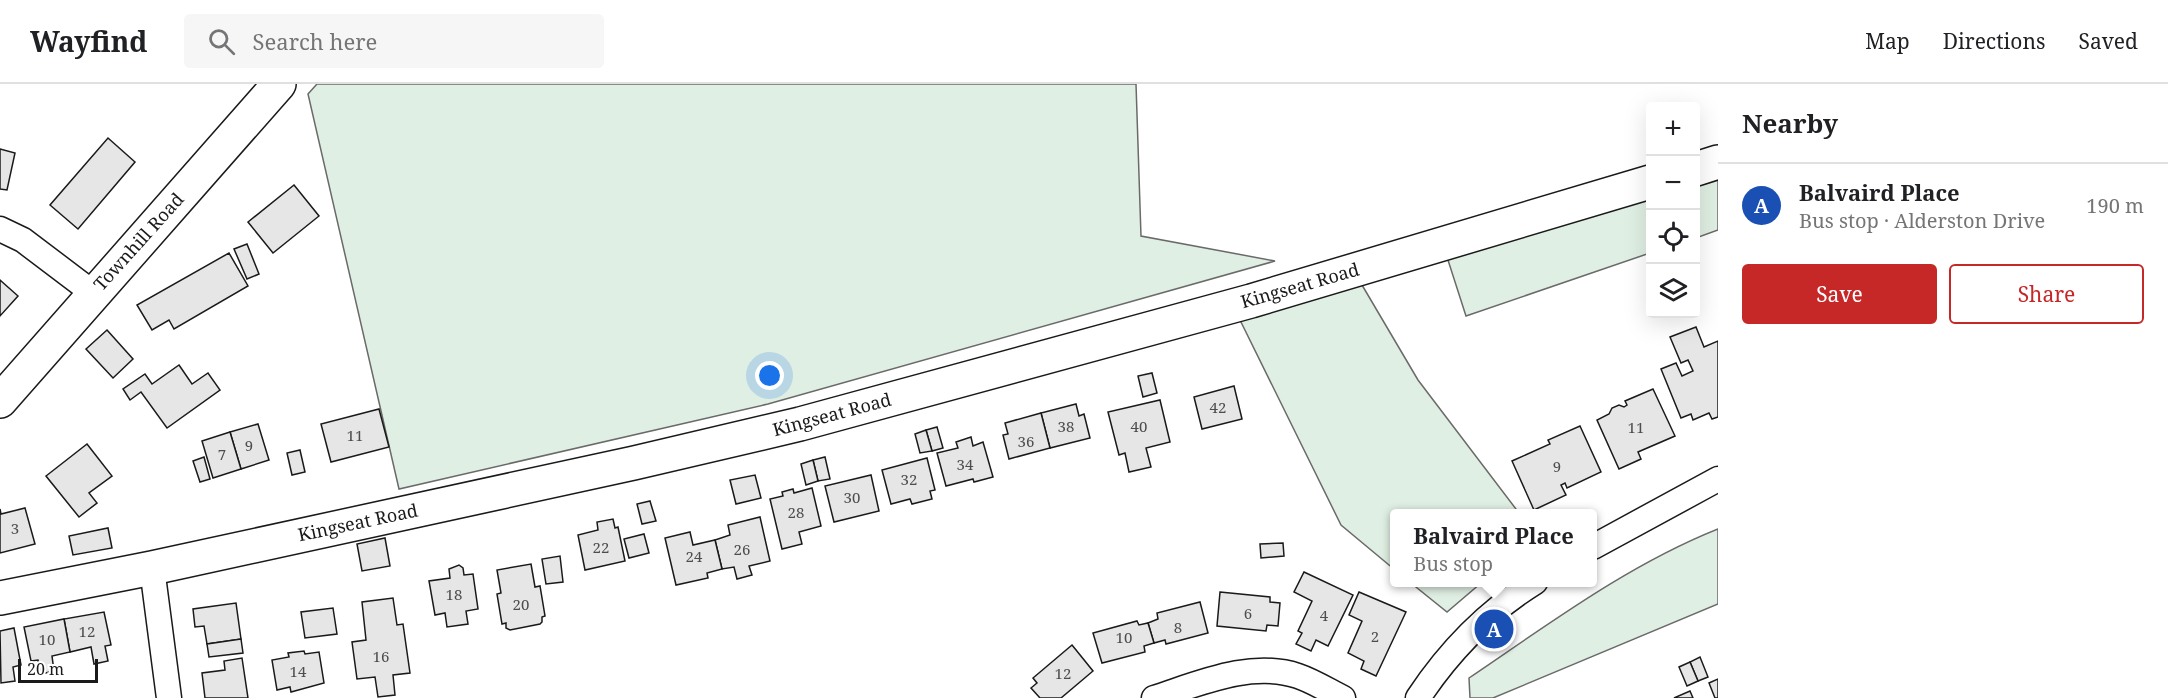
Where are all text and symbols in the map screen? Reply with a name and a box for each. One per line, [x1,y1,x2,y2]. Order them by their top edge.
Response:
search box [184,14,604,68]
text: Wayfind [30,22,148,60]
icon: search [205,25,238,58]
text: Search here [253,26,377,56]
text: Map [1865,27,1910,55]
text: Directions [1943,27,2045,55]
text: Saved [2078,27,2138,55]
map controls [1646,102,1700,318]
button: + [1646,102,1700,156]
text: Nearby [1742,105,1838,141]
button: − [1646,156,1700,210]
text: Balvaird Place [1799,177,1960,207]
street label: Townhill Road [88,187,189,295]
text: A [1754,192,1769,219]
text: 190 m [2086,192,2144,219]
text: Bus stop · Alderston Drive [1799,207,2045,234]
button: locate [1646,210,1700,264]
street label: Kingseat Road [1238,257,1362,313]
button: layers [1646,264,1700,318]
button: Save [1742,264,1937,324]
button: Share [1949,264,2144,324]
your location [755,361,784,390]
street label: Kingseat Road [770,387,894,441]
house number: 42 [1210,397,1226,417]
house number: 38 [1058,416,1074,436]
house number: 40 [1131,416,1147,436]
house number: 11 [1628,417,1644,437]
house number: 11 [347,425,363,445]
house number: 36 [1018,431,1034,451]
house number: 9 [245,435,253,455]
house number: 7 [218,444,226,464]
house number: 34 [957,454,974,474]
house number: 9 [1553,456,1561,476]
house number: 32 [901,469,917,489]
house number: 30 [844,487,860,507]
street label: Kingseat Road [296,498,420,546]
house number: 28 [788,502,804,522]
popup [1390,509,1597,587]
house number: 3 [11,518,19,538]
text: Balvaird Place [1413,520,1574,550]
house number: 22 [593,537,609,557]
house number: 26 [734,539,750,559]
house number: 24 [686,546,703,566]
text: Bus stop [1413,550,1493,577]
house number: 18 [446,584,462,604]
house number: 20 [513,594,529,614]
house number: 6 [1244,603,1252,623]
house number: 4 [1320,605,1329,625]
pin: A [1474,606,1514,652]
house number: 8 [1174,617,1182,637]
house number: 12 [79,621,95,641]
house number: 2 [1371,626,1379,646]
house number: 10 [1116,627,1132,647]
house number: 10 [39,629,55,649]
house number: 16 [373,646,389,666]
scale bar [18,656,98,684]
text: 20 m [27,658,64,680]
house number: 14 [290,661,307,681]
house number: 12 [1055,663,1071,683]

